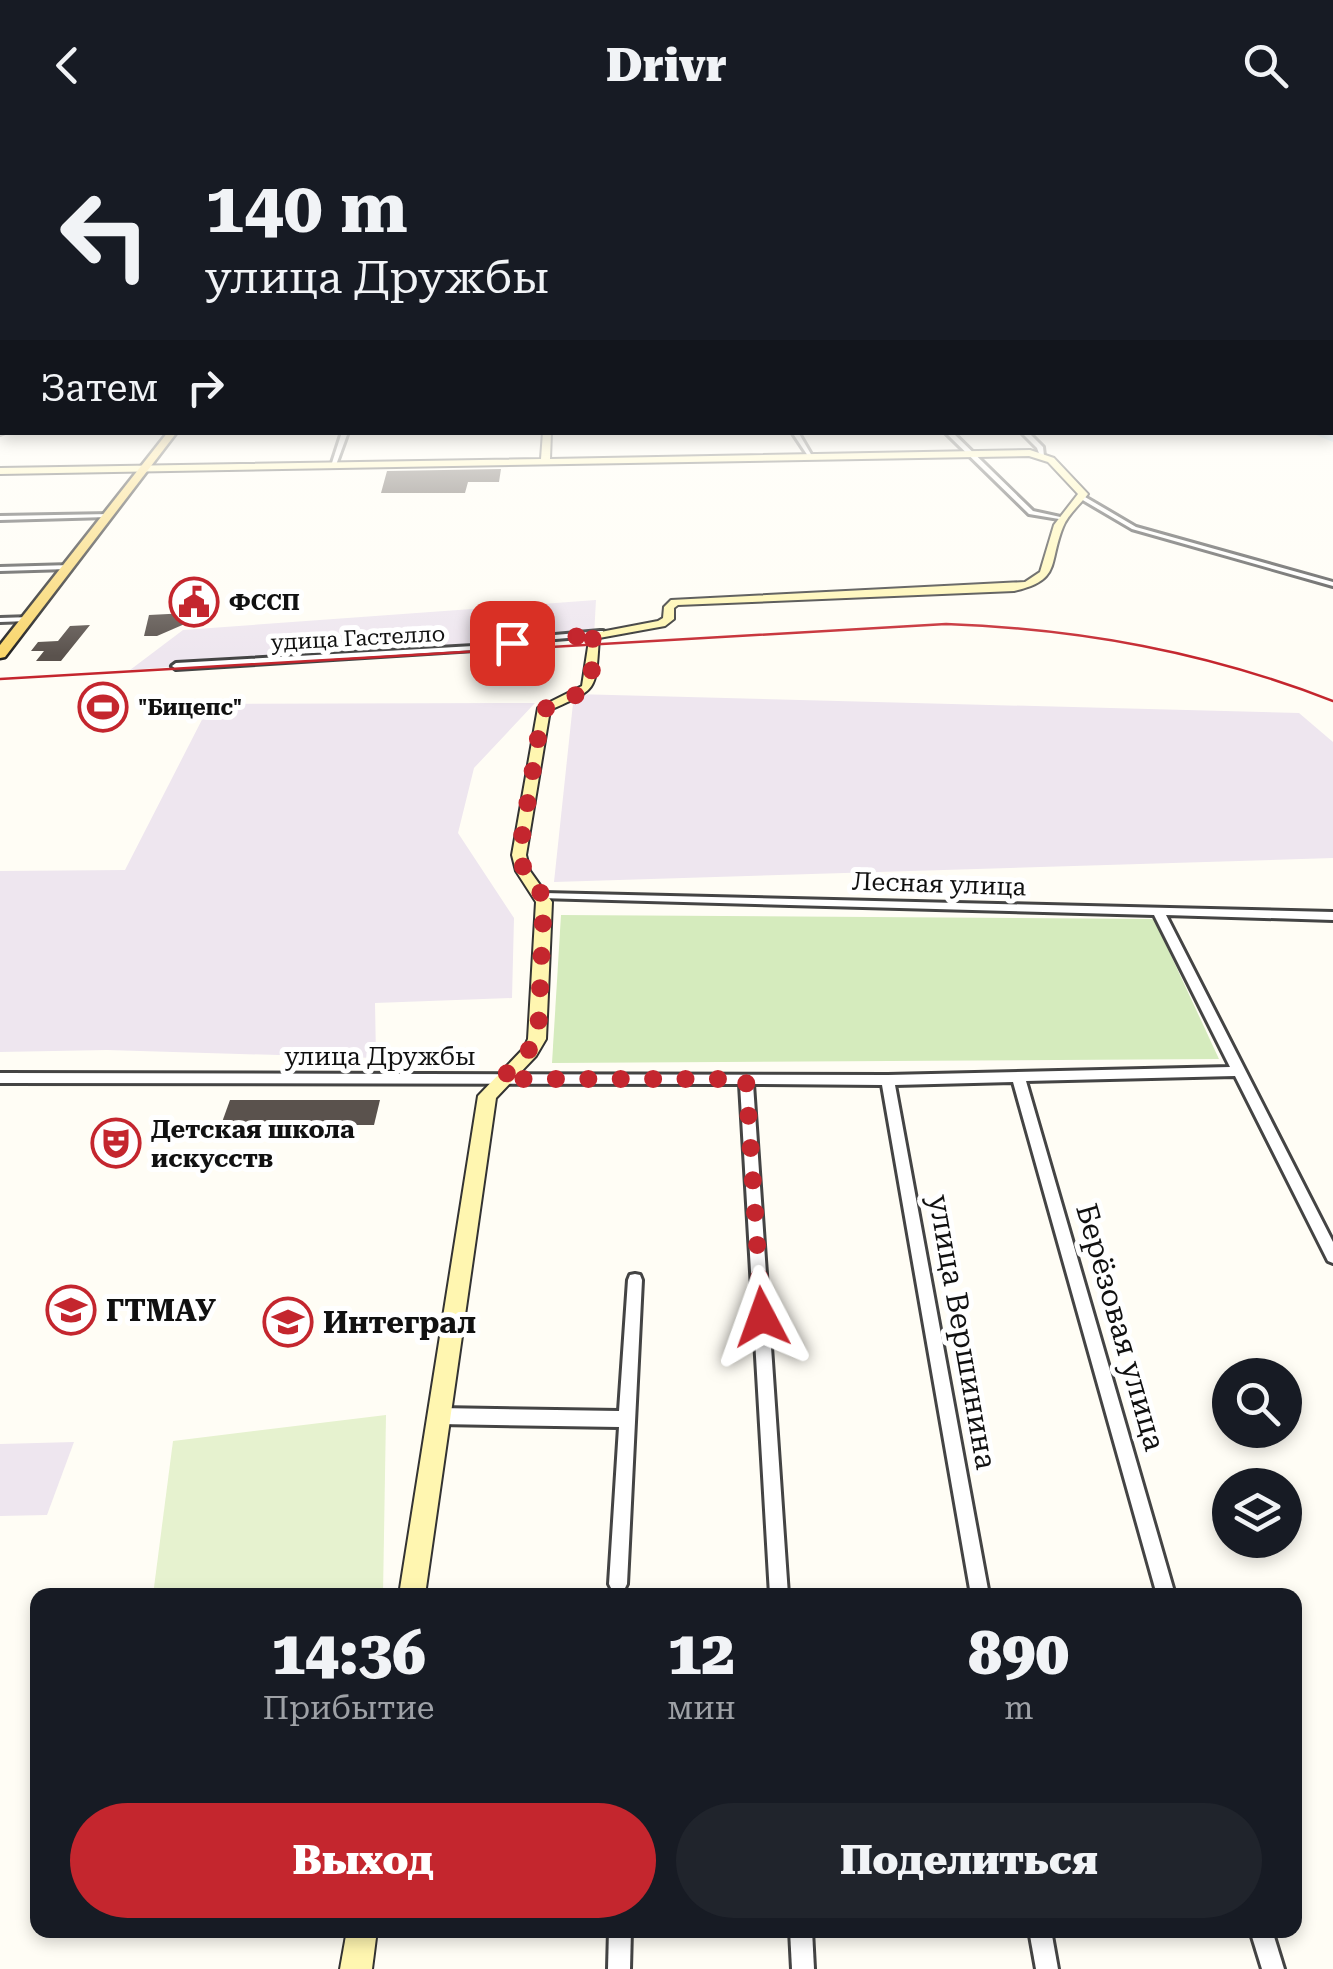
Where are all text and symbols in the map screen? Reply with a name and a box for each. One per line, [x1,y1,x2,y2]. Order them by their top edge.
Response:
icon: back [40,38,95,93]
icon: search [1238,38,1293,93]
text: Drivr [606,39,727,92]
text: 140 m [205,167,408,249]
icon: left [40,170,170,300]
text: улица Дружбы [205,251,549,304]
icon: right [178,360,233,415]
text: Затем [40,366,158,410]
public building icon: ФССП [168,576,220,628]
place label: ФССП [229,590,300,615]
pin [470,601,555,686]
icon: arrive [485,616,540,671]
street label: удица Гастелло [270,621,446,655]
sports icon: "Бицепс" [77,681,129,733]
place label: "Бицепс" [138,695,242,720]
street label: Лесная улица [852,866,1027,902]
street label: улица Дружбы [284,1042,476,1071]
place label: Детская школа искусств [151,1115,355,1173]
theatre icon: Детская школа искусств [90,1117,142,1169]
street label: улица Вершинина [922,1192,1004,1472]
street label: Берёзовая улица [1069,1199,1173,1455]
position arrow [710,1265,814,1369]
school or university icon: ГТМАУ [45,1284,97,1336]
place label: ГТМАУ [106,1293,216,1328]
school or university icon: Интеграл [262,1296,314,1348]
place label: Интеграл [323,1305,476,1340]
map controls [1212,1358,1302,1558]
button: search [1212,1358,1302,1448]
button: layers [1212,1468,1302,1558]
text: 14:36 [271,1618,426,1689]
text: 12 [668,1618,735,1689]
text: 890 [968,1618,1069,1689]
text: Прибытие [263,1689,434,1727]
text: мин [667,1689,735,1727]
text: m [1004,1689,1033,1727]
button: Выход [70,1803,656,1918]
button: Поделиться [676,1803,1262,1918]

